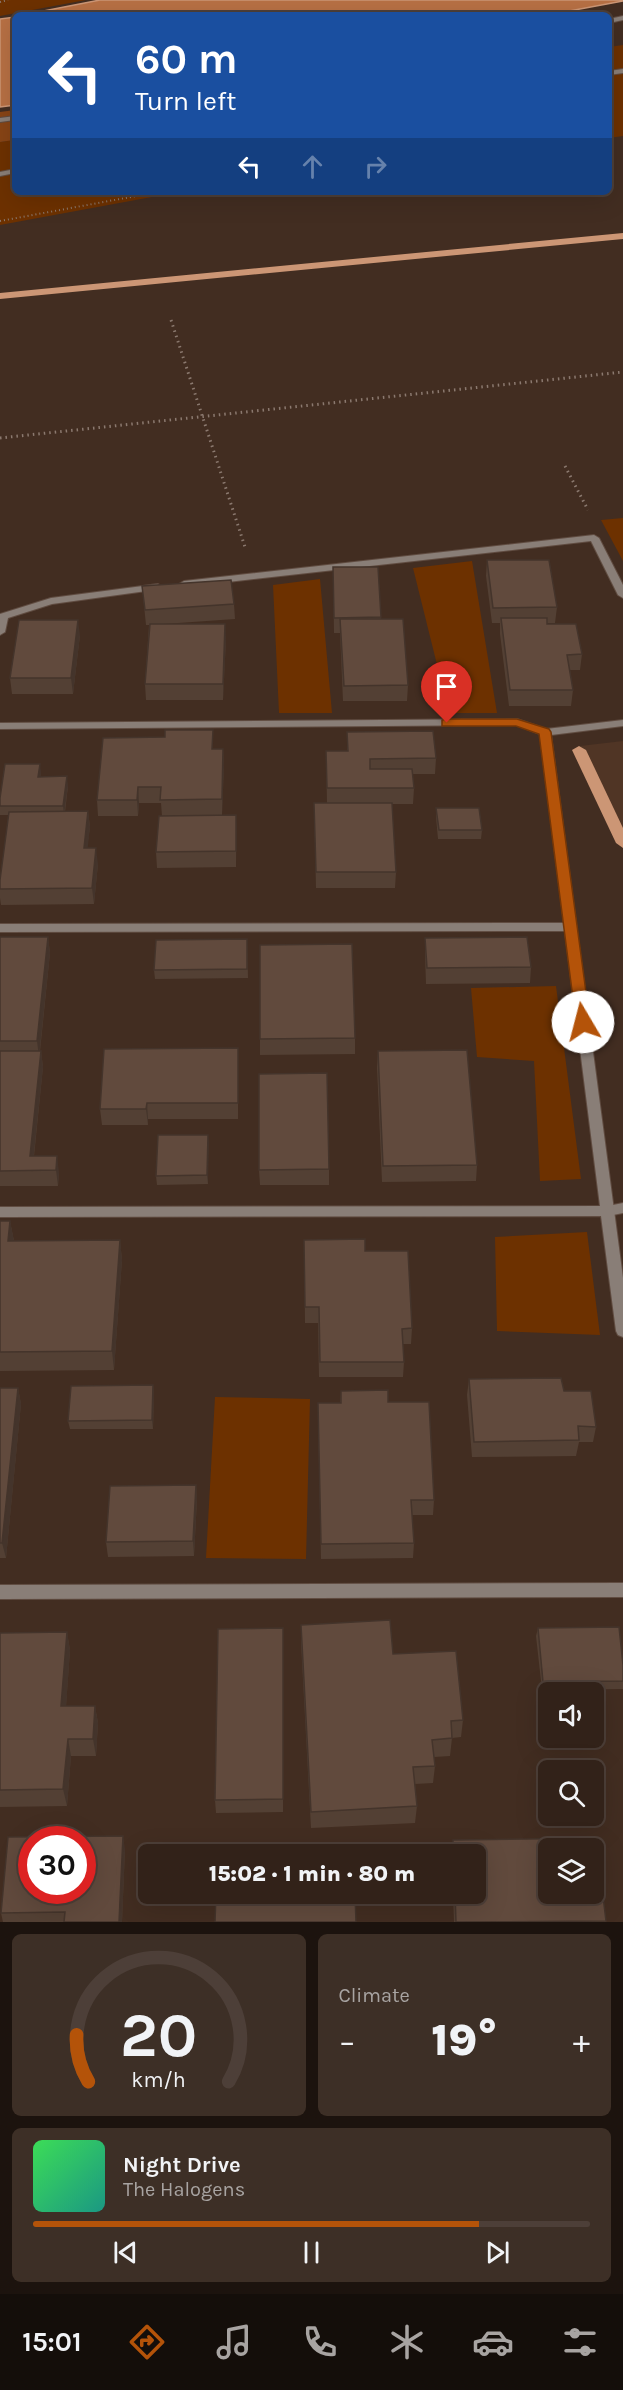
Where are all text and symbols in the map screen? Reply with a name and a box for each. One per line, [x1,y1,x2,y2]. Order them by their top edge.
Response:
text: 60 m [135,34,238,84]
icon: left [36,36,114,114]
text: Turn left [135,85,236,117]
icon: left [233,150,266,183]
icon: ahead [296,150,329,183]
icon: right [359,150,392,183]
pin [421,661,472,723]
icon: arrive [430,670,463,703]
position arrow [551,990,615,1054]
map controls [538,1682,604,1904]
button: sound [538,1682,604,1748]
button: search [538,1760,604,1826]
speed limit sign: 30 [18,1826,96,1904]
button: layers [538,1838,604,1904]
text: 15:02 · 1 min · 80 m [209,1861,415,1887]
text: Climate [339,1984,410,2007]
text: 20 [120,1999,197,2072]
text: 19° [431,2014,497,2066]
text: − [339,2022,356,2060]
text: + [573,2022,590,2060]
text: km/h [132,2067,186,2092]
text: Night Drive [123,2152,241,2178]
text: The Halogens [123,2178,245,2201]
icon: previous [109,2236,142,2269]
icon: pause [295,2236,328,2269]
icon: next [481,2236,514,2269]
icon: directions [126,2321,168,2363]
icon: music [213,2321,255,2363]
icon: phone [299,2321,341,2363]
icon: climate [386,2321,428,2363]
icon: car [472,2321,514,2363]
icon: filters [559,2321,601,2363]
text: 15:01 [22,2326,82,2358]

